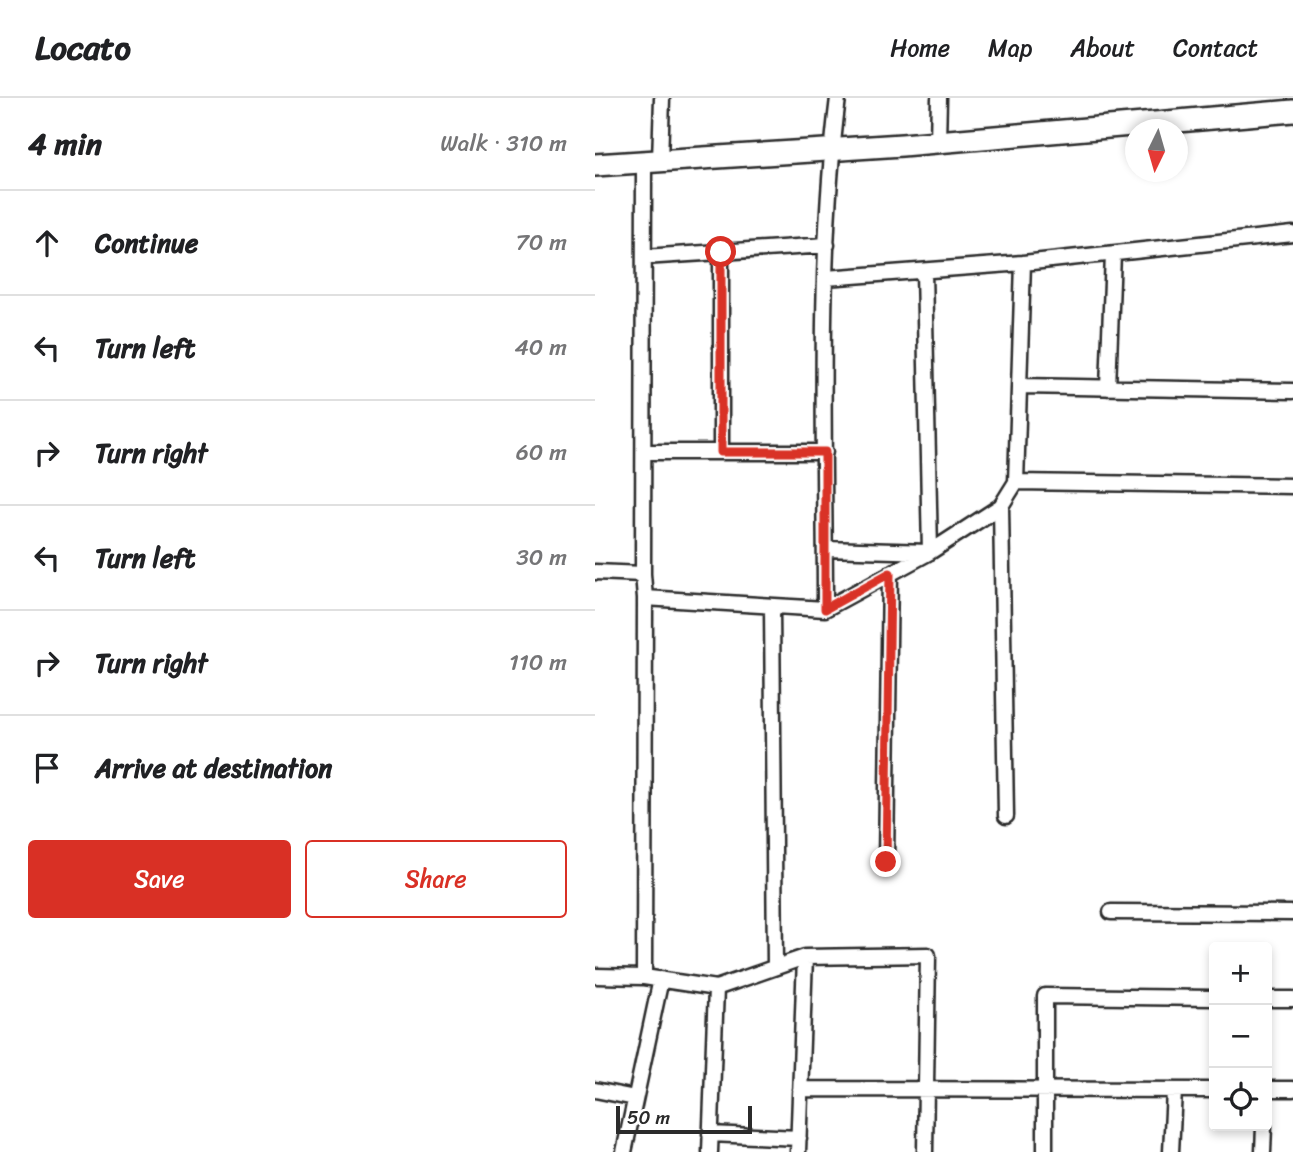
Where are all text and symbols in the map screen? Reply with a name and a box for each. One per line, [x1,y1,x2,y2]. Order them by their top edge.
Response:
text: Locato [35,19,131,77]
text: Home [890,27,950,69]
text: Map [988,27,1032,69]
text: About [1070,27,1135,69]
text: Contact [1173,27,1258,69]
text: 4 min [28,117,102,171]
north arrow [1125,119,1188,182]
text: Walk · 310 m [440,123,567,164]
text: Continue [95,220,198,266]
text: 70 m [516,222,567,263]
icon: ahead [28,224,66,262]
route start [705,236,736,267]
text: Turn left [95,325,195,371]
text: 40 m [514,327,567,368]
icon: left [28,329,66,367]
text: Turn right [95,430,208,476]
text: 60 m [516,432,567,473]
icon: right [28,434,66,472]
text: Turn left [95,535,195,581]
text: 30 m [516,537,567,578]
icon: left [28,539,66,577]
text: Turn right [95,640,208,686]
text: 110 m [509,642,567,683]
icon: right [28,644,66,682]
text: Arrive at destination [95,745,332,791]
icon: arrive [28,749,66,787]
button: Save [28,840,291,918]
button: Share [305,840,567,918]
route end [870,846,901,877]
map controls [1209,942,1272,1131]
button: + [1209,942,1272,1005]
button: − [1209,1005,1272,1068]
button: locate [1209,1068,1272,1131]
text: 50 m [627,1101,670,1134]
scale bar [616,1103,753,1135]

